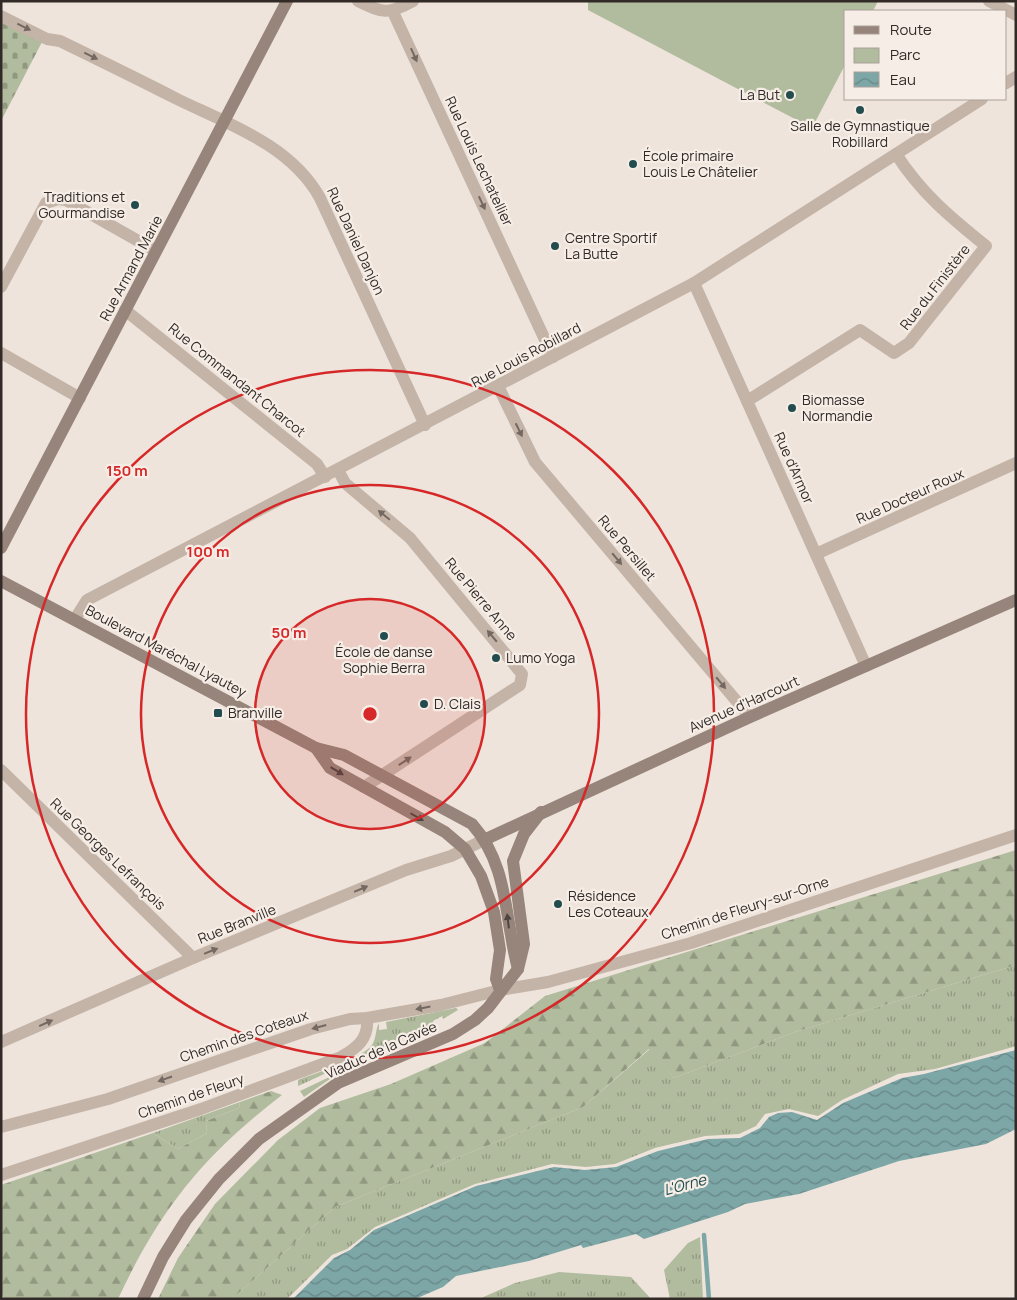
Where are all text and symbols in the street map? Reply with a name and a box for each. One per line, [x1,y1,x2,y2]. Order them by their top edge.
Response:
legend [844,10,1007,100]
text: Route [890,19,932,40]
one-way arrow [17,24,31,32]
text: Parc [890,44,921,65]
one-way arrow [410,48,419,63]
one-way arrow [84,52,99,61]
text: Eau [890,69,916,90]
place label: La But [740,85,780,104]
marker: La But [784,89,796,101]
street label: Rue Louis Lechatellier [441,93,518,229]
marker: Salle de Gymnastique Robillard [854,104,866,116]
place label: Salle de Gymnastique Robillard [790,116,930,151]
place label: École primaire Louis Le Châtelier [643,146,758,181]
marker: École primaire Louis Le Châtelier [627,158,639,170]
street label: Rue Daniel Danjon [323,184,390,298]
place label: Traditions et Gourmandise [38,187,125,222]
one-way arrow [478,196,486,210]
marker: Traditions et Gourmandise [129,199,141,211]
street label: Rue Armand Marie [95,212,166,324]
place label: Centre Sportif La Butte [565,228,657,263]
marker: Centre Sportif La Butte [549,240,561,252]
street label: Rue du Finistère [895,240,974,333]
street label: Rue Commandant Charcot [165,318,310,441]
street label: Rue Louis Robillard [468,318,584,391]
place label: Biomasse Normandie [802,390,873,425]
marker: Biomasse Normandie [786,402,798,414]
one-way arrow [516,423,524,437]
street label: Rue d'Armor [770,429,819,507]
text: 150 m [106,460,148,481]
street label: Rue Docteur Roux [853,463,967,528]
one-way arrow [378,509,391,520]
street label: Rue Persillet [594,511,661,585]
text: 100 m [187,541,229,562]
one-way arrow [611,552,622,565]
street label: Rue Pierre Anne [441,553,522,644]
street label: Boulevard Maréchal Lyautey [82,600,251,701]
text: 50 m [271,622,307,643]
marker: École de danse Sophie Berra [378,630,390,642]
one-way arrow [486,630,498,642]
place label: École de danse Sophie Berra [335,642,433,677]
place label: Lumo Yoga [506,648,575,667]
marker: Lumo Yoga [490,652,502,664]
street label: Avenue d'Harcourt [686,670,802,736]
one-way arrow [716,677,727,690]
place label: D. Clais [434,694,481,713]
marker: D. Clais [418,698,430,710]
place label: Branville [228,703,283,722]
centre of rings [361,705,379,723]
marker: Branville [212,707,224,719]
one-way arrow [399,756,412,766]
one-way arrow [330,767,344,776]
street label: Rue Georges Lefrançois [47,794,170,914]
one-way arrow [410,813,425,821]
street label: Chemin de Fleury-sur-Orne [659,871,831,944]
one-way arrow [354,884,368,892]
place label: Résidence Les Coteaux [568,886,649,921]
marker: Résidence Les Coteaux [552,898,564,910]
street label: Rue Branville [195,899,279,948]
one-way arrow [504,913,512,929]
one-way arrow [204,947,219,955]
street label: Chemin des Coteaux [177,1004,311,1066]
one-way arrow [414,1005,430,1013]
street label: Viaduc de la Cavée [322,1016,440,1083]
one-way arrow [39,1018,53,1026]
one-way arrow [312,1023,327,1031]
street label: Chemin de Fleury [135,1068,247,1123]
one-way arrow [158,1076,173,1083]
water label: L'Orne [661,1168,710,1200]

